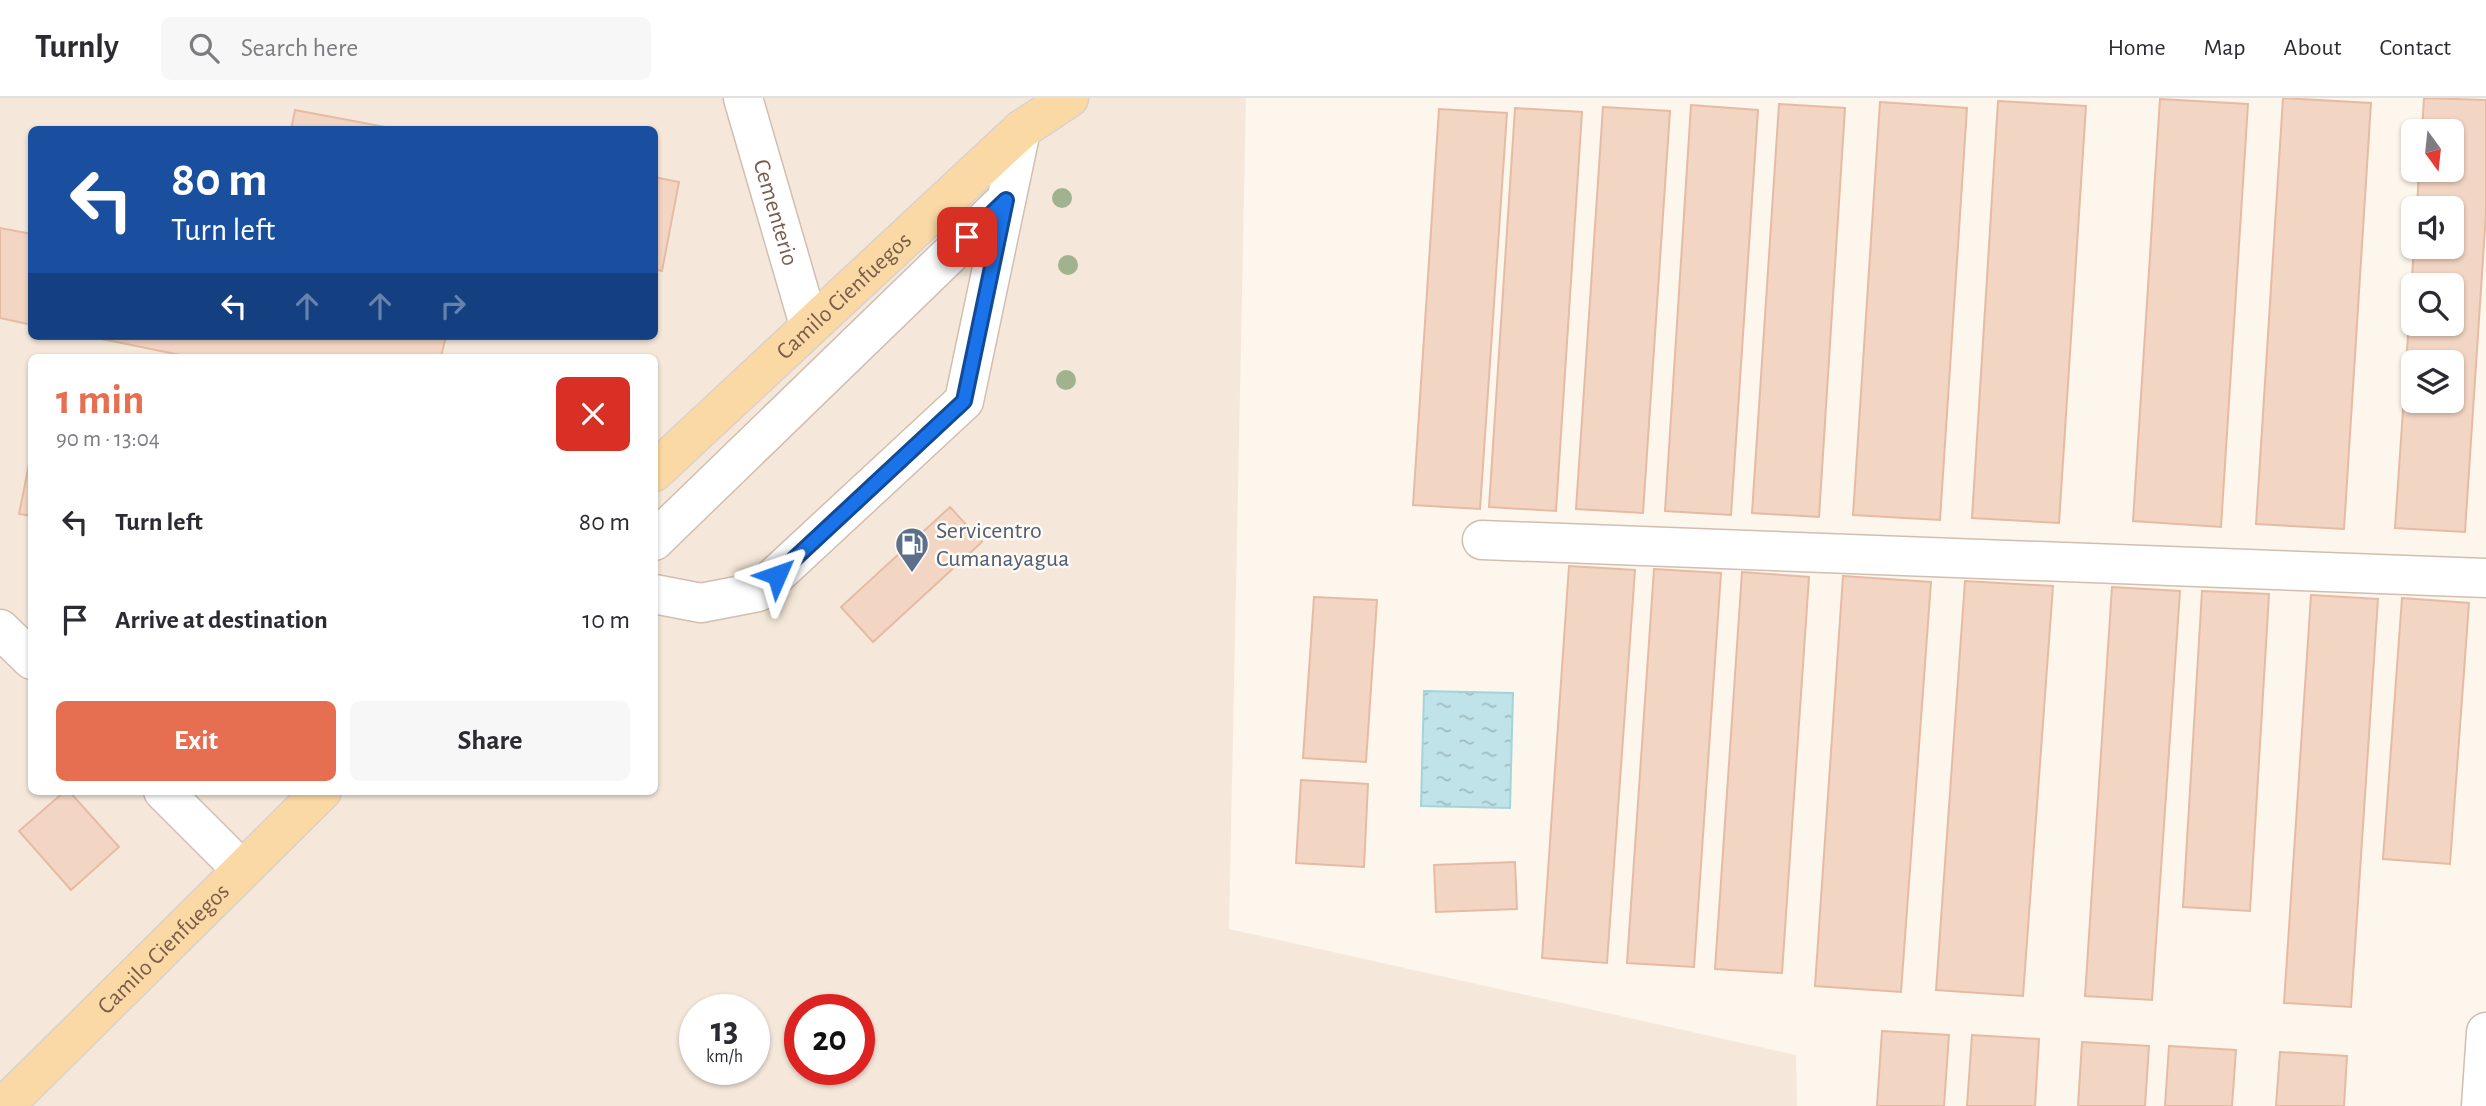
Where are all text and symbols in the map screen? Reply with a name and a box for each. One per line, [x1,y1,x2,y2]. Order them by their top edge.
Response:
search box [161,17,651,80]
icon: search [185,29,223,67]
text: Turnly [35,31,119,64]
text: Search here [241,35,358,61]
text: Home [2108,36,2166,60]
text: Map [2204,36,2246,60]
text: About [2284,36,2341,60]
text: Contact [2379,36,2451,60]
north arrow [2401,119,2464,182]
map controls [2401,119,2464,413]
icon: left [56,154,147,245]
text: 80 m [171,156,268,205]
street label: Cementerio [748,157,802,268]
button: sound [2401,196,2464,259]
pin [937,207,997,267]
text: Turn left [171,214,275,246]
icon: arrive [948,218,986,256]
street label: Camilo Cienfuegos [772,228,916,364]
button: search [2401,273,2464,336]
icon: left [215,287,253,325]
icon: ahead [288,287,326,325]
icon: ahead [361,287,399,325]
icon: right [434,287,472,325]
button: layers [2401,350,2464,413]
button: close [556,377,630,451]
text: 1 min [56,379,145,421]
text: 90 m · 13:04 [56,428,160,451]
icon: left [56,503,94,541]
text: Turn left [115,509,203,535]
text: 80 m [579,509,630,535]
place label: Servicentro Cumanayagua [936,519,1069,571]
fuel station icon: Servicentro Cumanayagua [893,525,931,574]
position arrow [740,538,814,612]
icon: arrive [56,601,94,639]
text: Arrive at destination [115,607,328,633]
text: 10 m [582,607,630,633]
button: Exit [56,701,336,781]
button: Share [350,701,630,781]
street label: Camilo Cienfuegos [93,879,234,1019]
speed limit sign: 20 [784,994,875,1085]
text: 13 [711,1013,738,1048]
text: km/h [706,1048,743,1066]

